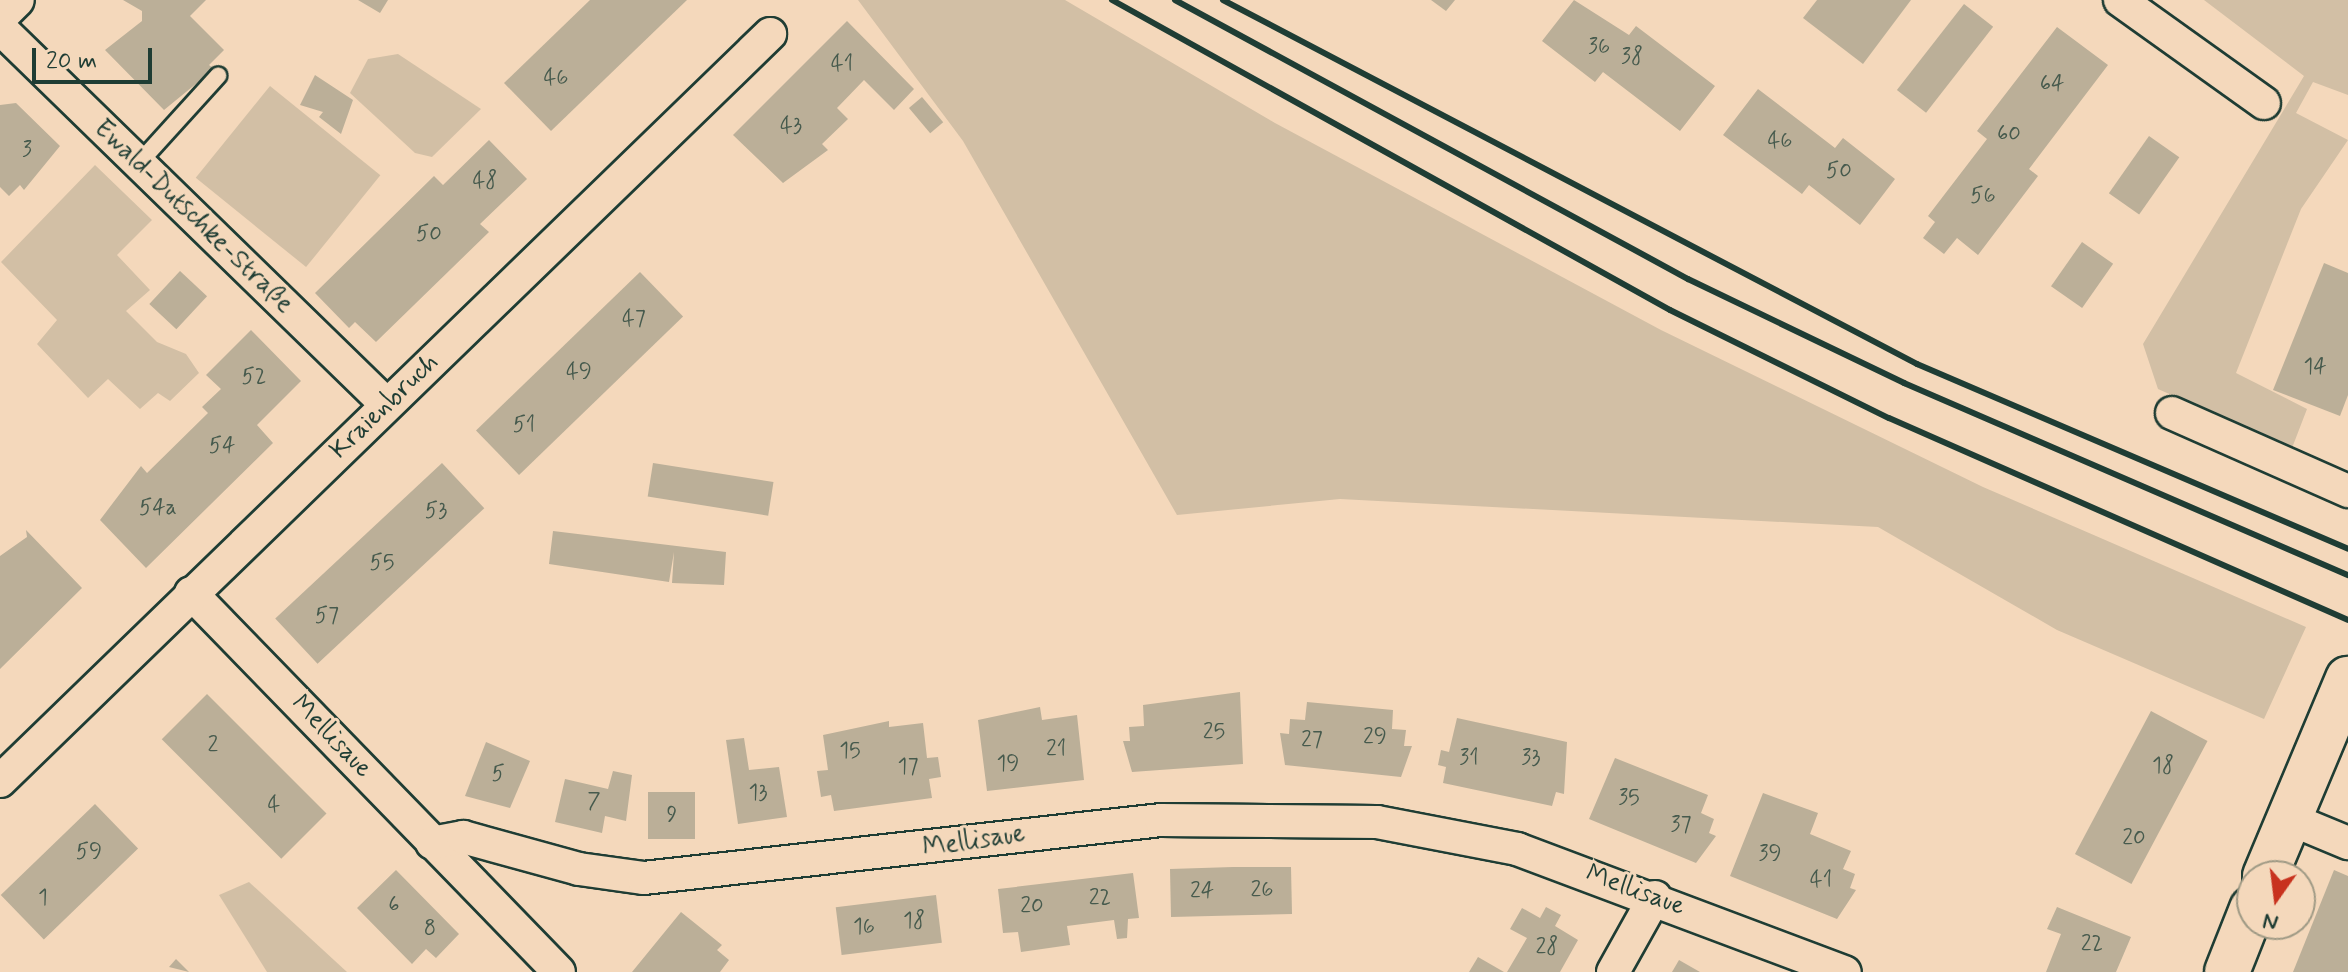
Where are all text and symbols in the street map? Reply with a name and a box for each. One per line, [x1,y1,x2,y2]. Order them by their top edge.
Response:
scale bar [36,32,156,82]
house number: 36 [1588,35,1610,61]
house number: 38 [1621,45,1643,71]
text: 20 m [46,46,97,77]
house number: 41 [831,52,853,78]
house number: 46 [544,66,568,92]
house number: 64 [2040,72,2064,98]
street label: Ewald-Dutschke-Straße [87,114,299,320]
house number: 43 [780,114,802,140]
house number: 60 [1997,122,2021,148]
house number: 46 [1768,129,1792,155]
house number: 3 [22,138,32,164]
house number: 50 [1826,159,1852,185]
house number: 48 [473,169,497,195]
house number: 56 [1970,184,1996,210]
house number: 50 [416,222,442,248]
house number: 47 [622,307,646,333]
street label: Kraienbruch [324,348,446,466]
house number: 14 [2303,355,2327,381]
house number: 49 [566,360,592,386]
house number: 52 [242,365,266,391]
house number: 51 [513,413,535,439]
house number: 54 [209,434,235,460]
house number: 54a [139,496,177,522]
house number: 53 [425,499,447,525]
house number: 55 [370,551,394,577]
house number: 57 [315,604,339,630]
street label: Mellisaue [284,689,378,785]
house number: 25 [1203,720,1225,746]
house number: 29 [1363,725,1387,751]
house number: 27 [1301,728,1323,754]
house number: 2 [208,733,218,759]
house number: 21 [1046,737,1066,763]
house number: 15 [839,739,861,765]
house number: 31 [1459,746,1479,772]
house number: 33 [1521,746,1541,772]
house number: 19 [997,752,1019,778]
house number: 18 [2152,754,2174,780]
house number: 17 [898,755,918,781]
house number: 5 [491,762,505,788]
house number: 13 [748,781,768,807]
house number: 35 [1618,786,1640,812]
house number: 7 [587,790,601,816]
house number: 4 [268,793,280,819]
house number: 9 [667,803,677,829]
house number: 37 [1670,813,1692,839]
street label: Mellisaue [921,819,1027,865]
house number: 20 [2122,826,2146,852]
house number: 59 [76,840,102,866]
house number: 39 [1758,842,1782,868]
street label: Mellisaue [1581,859,1689,923]
north arrow [2236,860,2316,940]
house number: 41 [1810,868,1832,894]
house number: 26 [1251,878,1273,904]
house number: 24 [1190,879,1214,905]
house number: 1 [38,886,48,912]
house number: 22 [1089,886,1111,912]
house number: 6 [388,893,400,919]
house number: 20 [1020,894,1044,920]
text: N [2260,906,2281,937]
house number: 18 [903,909,925,935]
house number: 16 [853,915,875,941]
house number: 8 [424,917,436,943]
house number: 22 [2081,932,2103,958]
house number: 28 [1536,935,1558,961]

